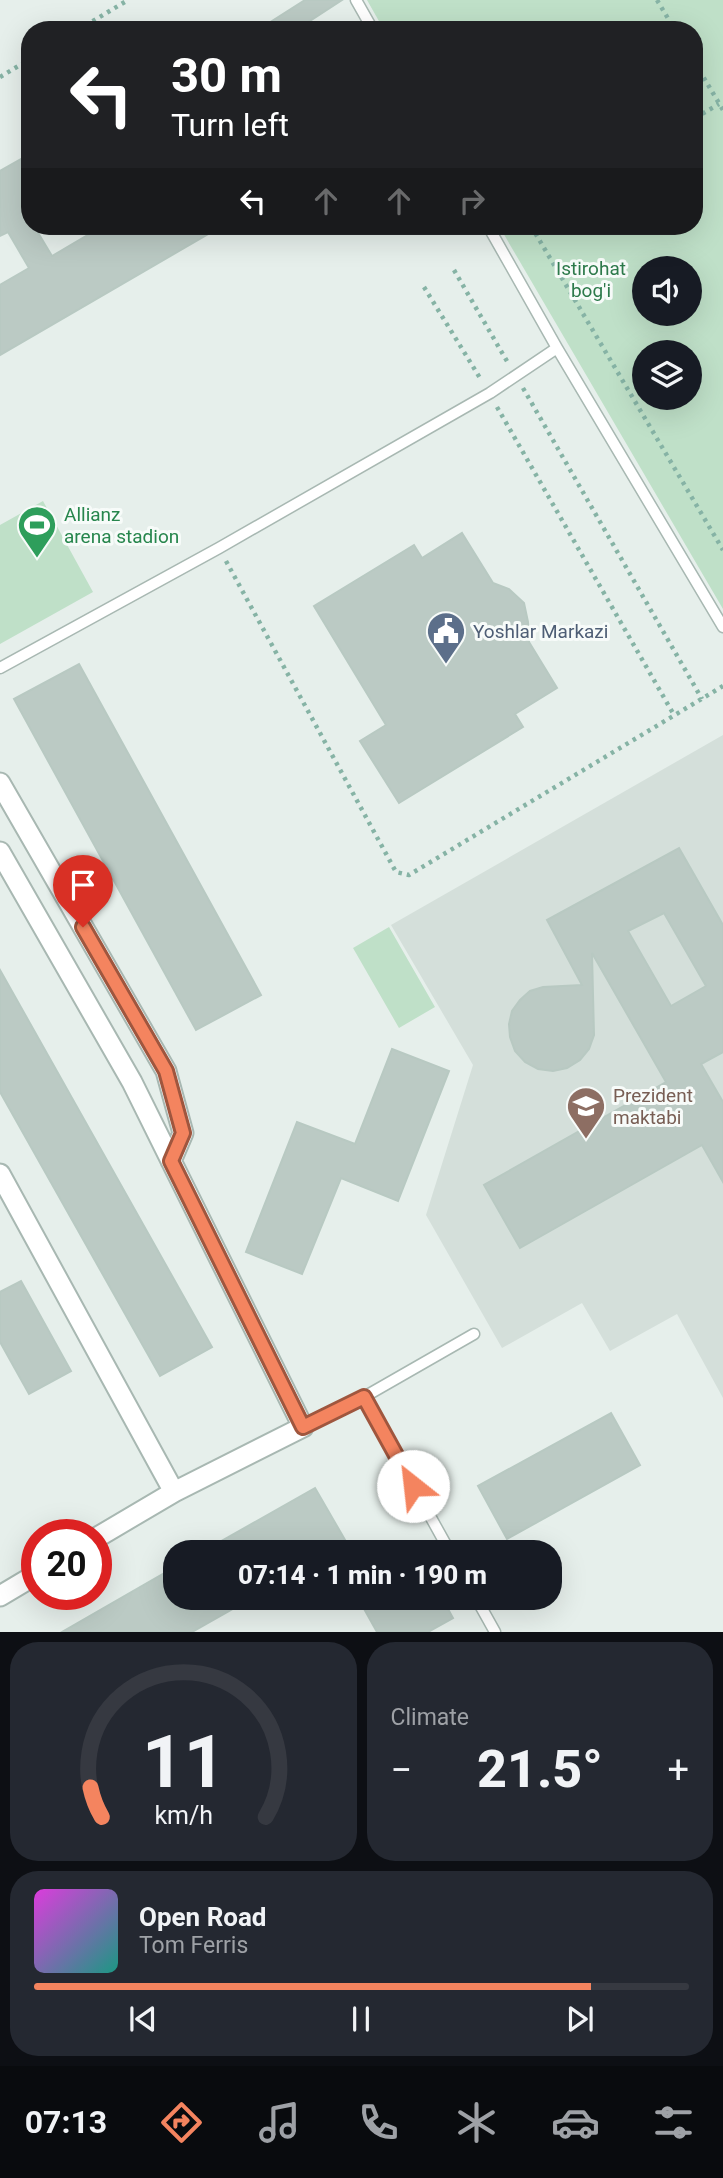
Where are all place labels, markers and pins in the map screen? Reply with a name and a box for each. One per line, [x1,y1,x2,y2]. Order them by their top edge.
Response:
place label: Allianz arena stadion [64,503,179,548]
sports icon: Allianz arena stadion [16,504,58,559]
public building icon: Yoshlar Markazi [425,610,467,665]
place label: Yoshlar Markazi [473,620,608,643]
pin [53,855,113,927]
place label: Prezident maktabi [613,1084,693,1129]
school or university icon: Prezident maktabi [565,1085,607,1140]

